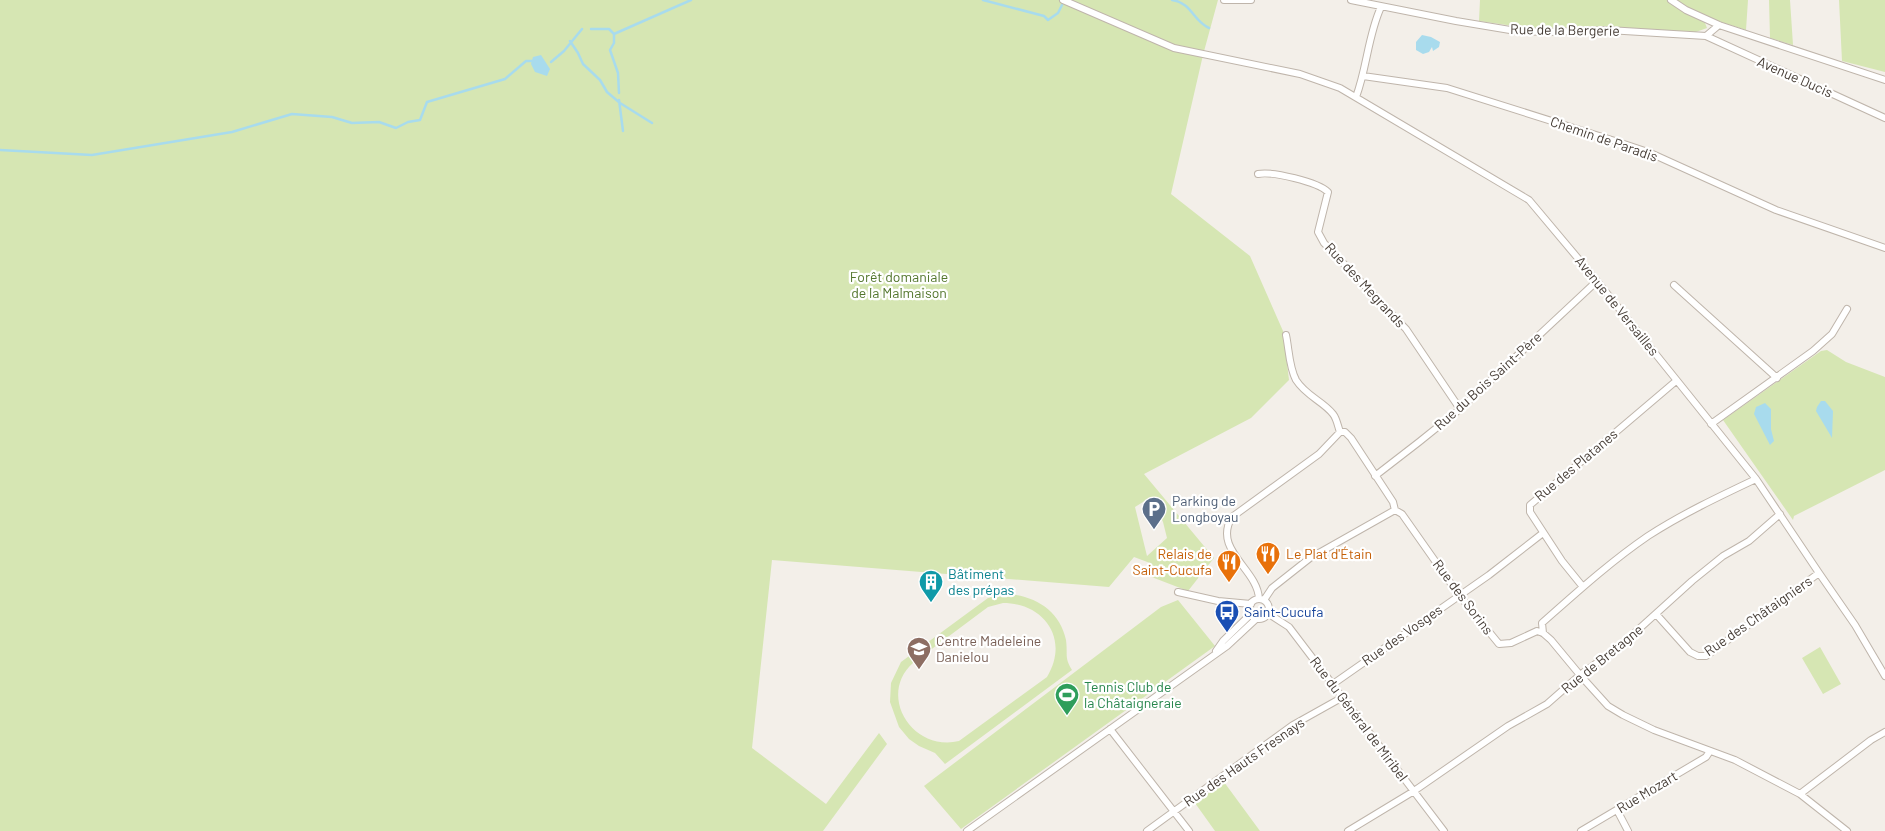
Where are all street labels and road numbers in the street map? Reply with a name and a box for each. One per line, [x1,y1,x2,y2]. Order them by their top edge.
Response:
street label: Rue de la Bergerie [1510,20,1620,39]
street label: Avenue Ducis [1755,52,1836,101]
street label: Chemin de Paradis [1548,112,1660,165]
street label: Rue des Megrands [1322,239,1409,331]
street label: Avenue de Versailles [1572,252,1663,359]
street label: Rue du Bois Saint-Père [1430,328,1545,433]
street label: Rue des Platanes [1531,425,1621,504]
street label: Rue des Sorins [1430,556,1497,638]
street label: Rue des Châtaigniers [1701,572,1815,659]
street label: Rue des Vosges [1358,600,1445,669]
street label: Rue de Bretagne [1557,621,1646,697]
street label: Rue du Général de Miribel [1307,653,1412,784]
street label: Rue des Hauts Fresnays [1180,713,1308,810]
street label: Rue Mozart [1613,767,1680,816]

